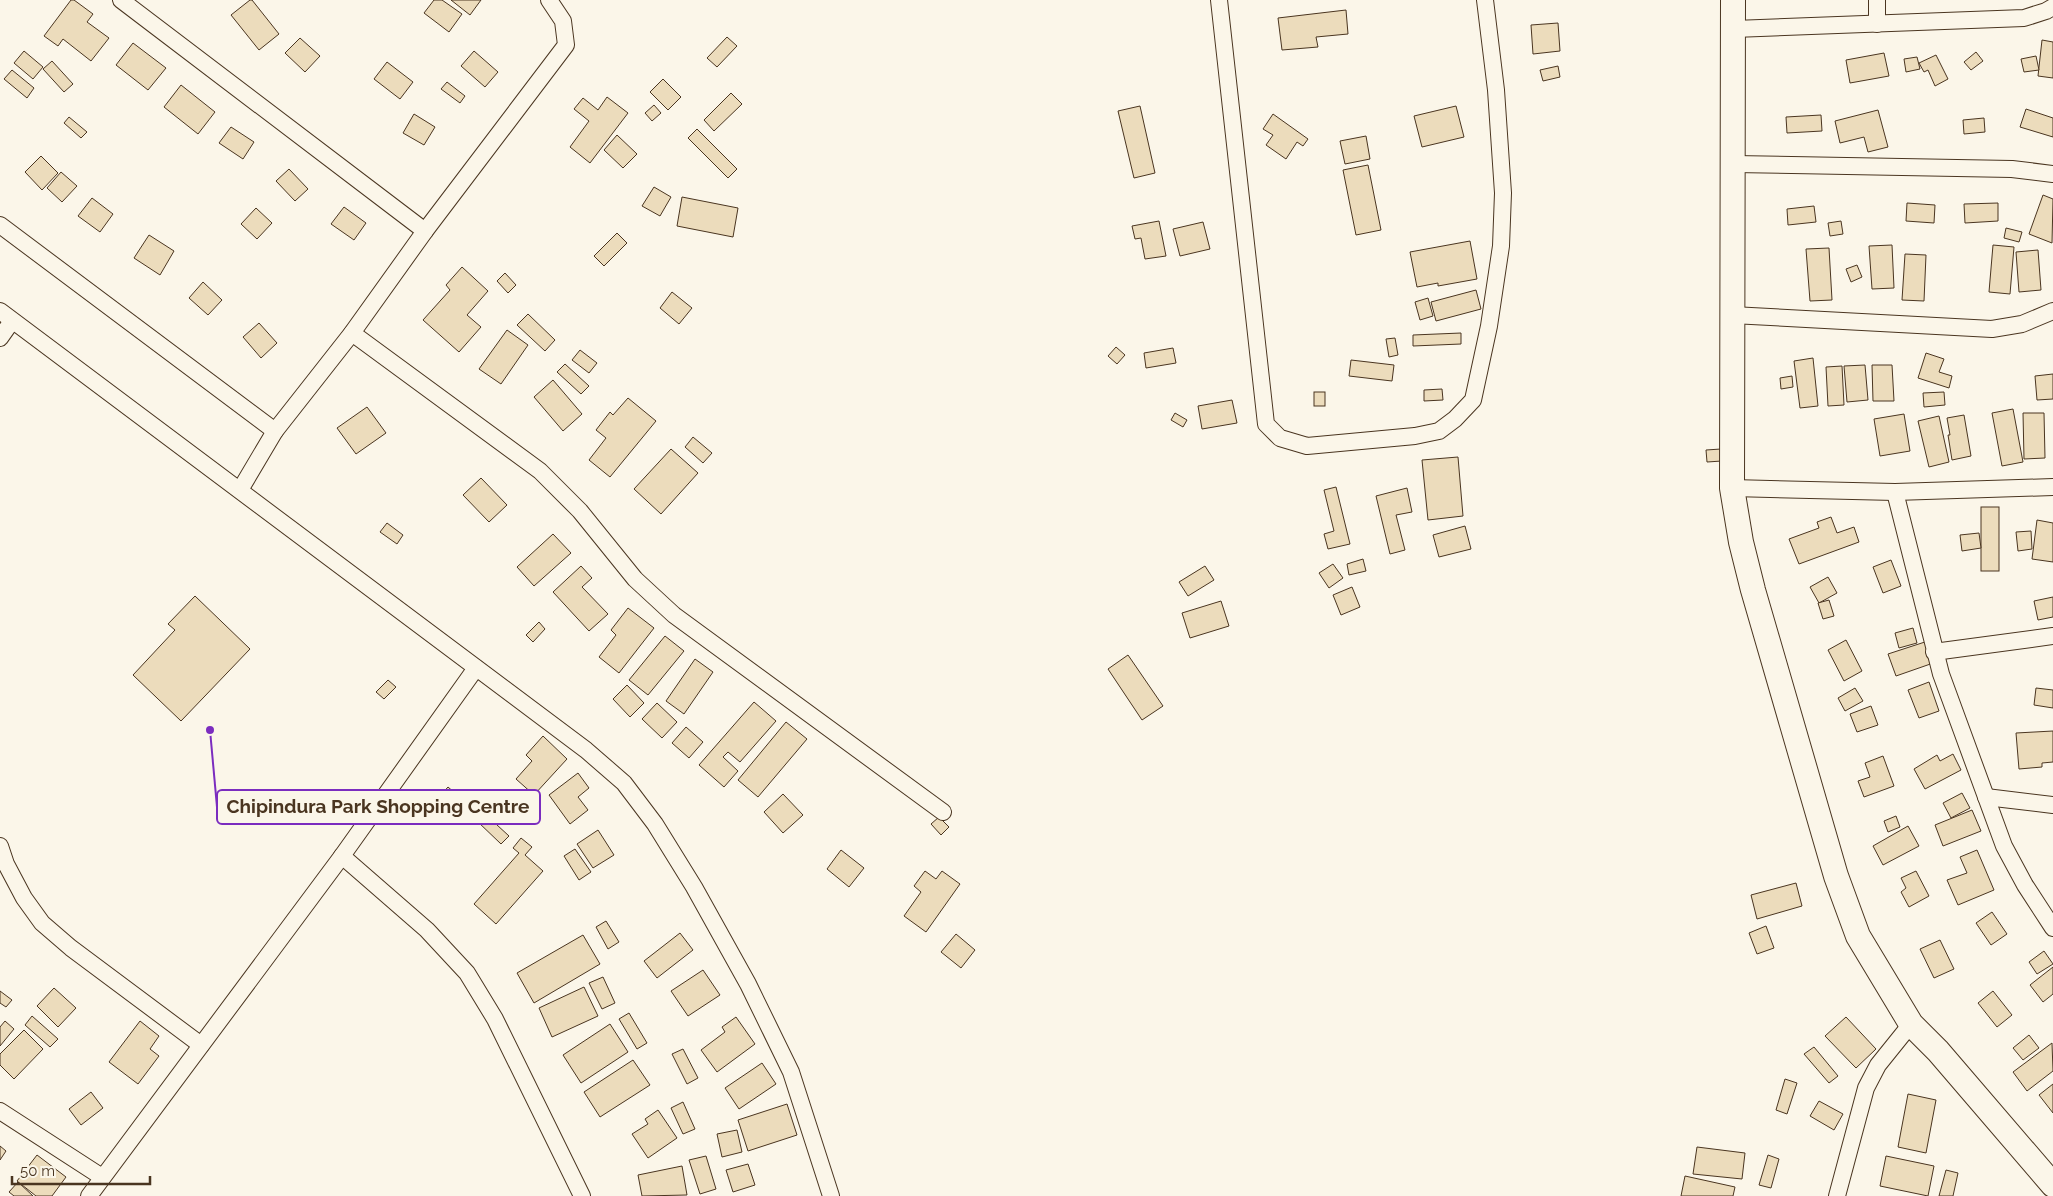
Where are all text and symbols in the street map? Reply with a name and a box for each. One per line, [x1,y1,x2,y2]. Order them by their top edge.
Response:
callout: Chipindura Park Shopping Centre [217,790,540,824]
text: Chipindura Park Shopping Centre [227,795,529,817]
scale bar [12,1154,150,1186]
text: 50 m [20,1162,55,1180]

